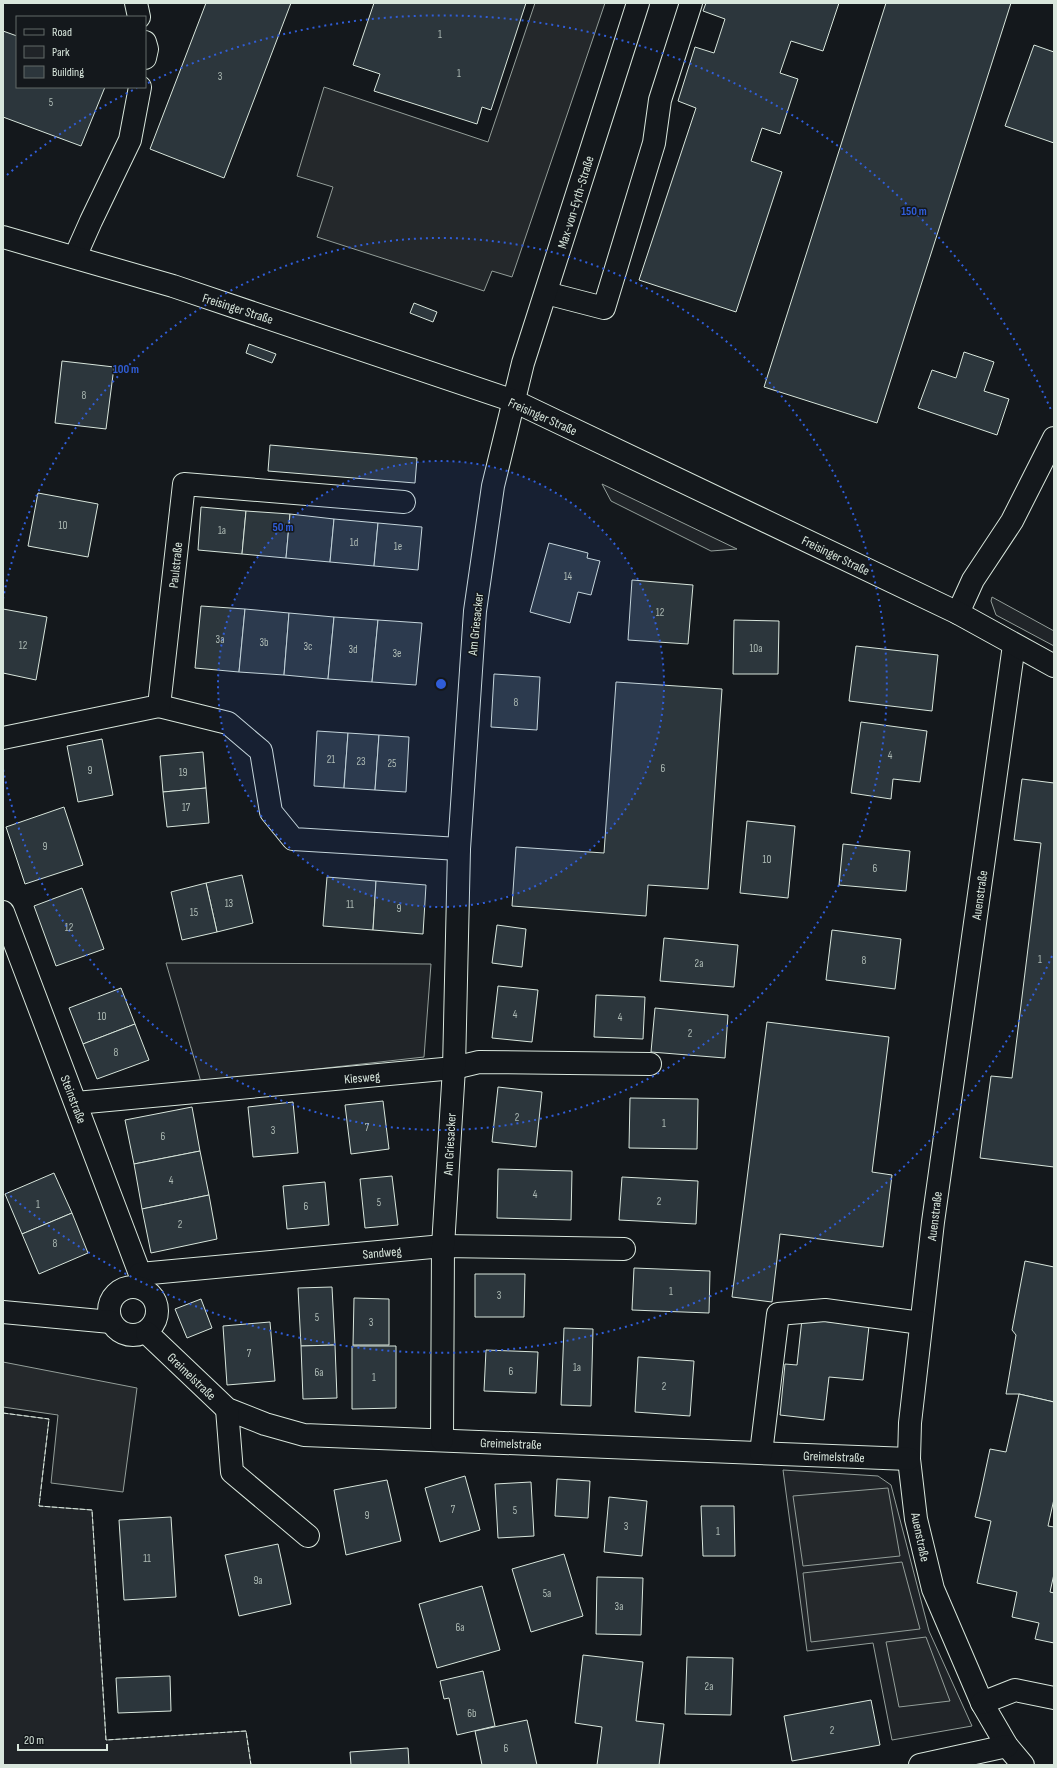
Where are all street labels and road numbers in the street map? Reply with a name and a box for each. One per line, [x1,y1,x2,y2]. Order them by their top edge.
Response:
street label: Max-von-Eyth-Straße [554,154,598,251]
street label: Freisinger Straße [200,290,275,328]
street label: Freisinger Straße [506,395,579,439]
street label: Freisinger Straße [799,533,872,579]
street label: Paulstraße [166,541,186,589]
street label: Am Griesacker [465,592,487,657]
street label: Auenstraße [968,869,991,922]
street label: Kiesweg [344,1068,381,1088]
street label: Steinstraße [57,1073,90,1126]
street label: Am Griesacker [440,1112,460,1177]
street label: Auenstraße [924,1191,946,1243]
street label: Sandweg [362,1243,402,1263]
street label: Greimelstraße [164,1350,219,1404]
street label: Greimelstraße [480,1435,542,1453]
street label: Greimelstraße [803,1448,865,1466]
street label: Auenstraße [907,1510,933,1563]

